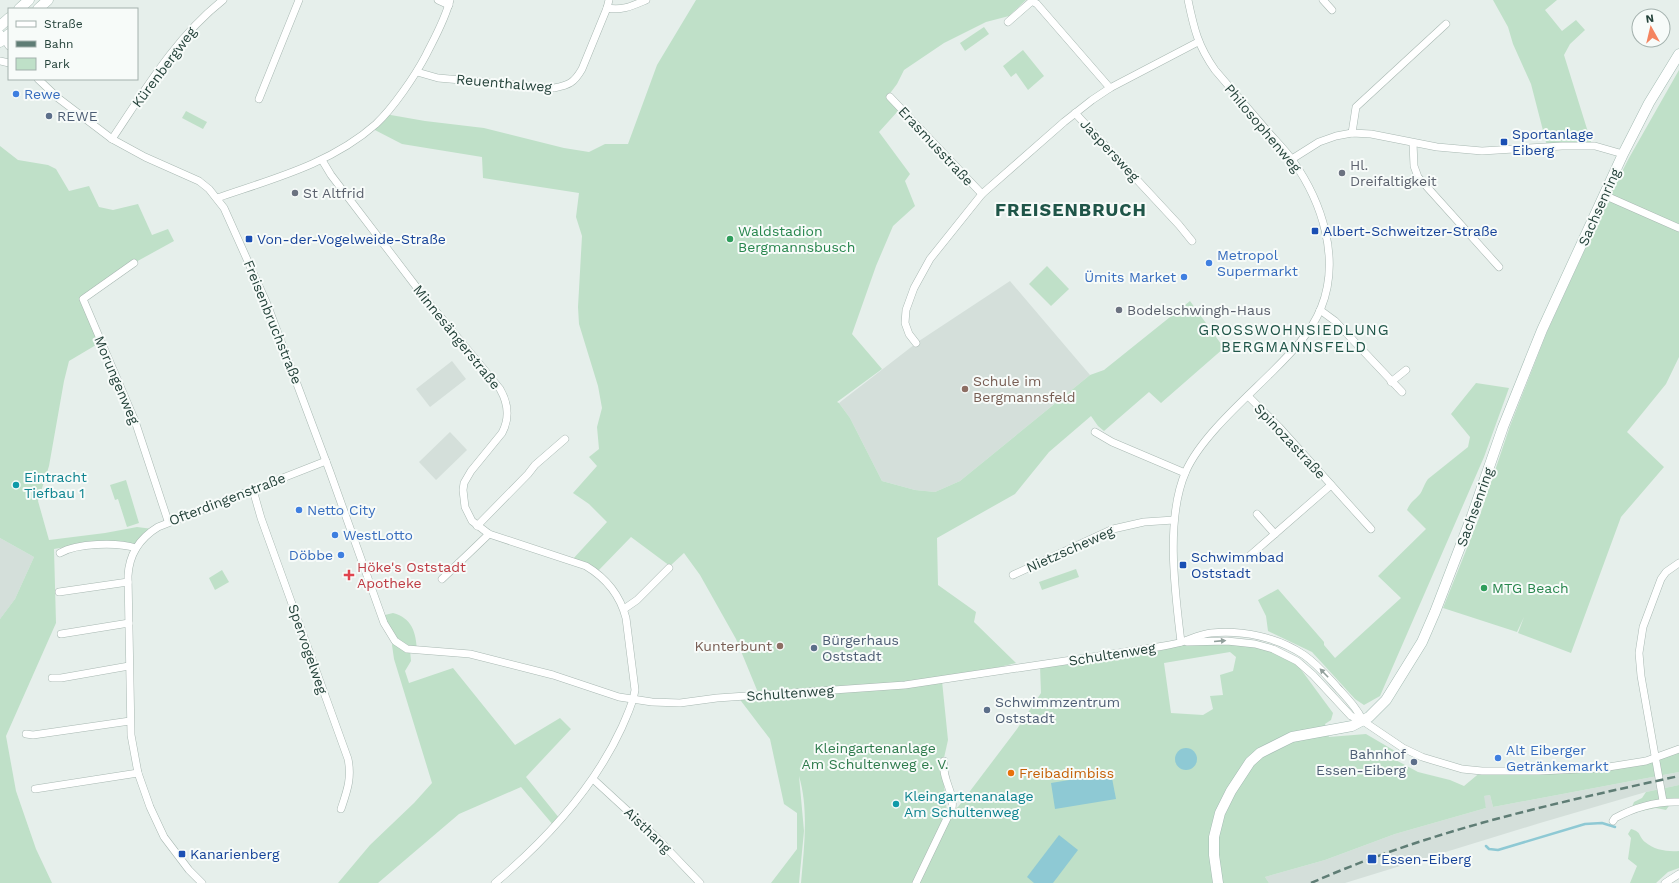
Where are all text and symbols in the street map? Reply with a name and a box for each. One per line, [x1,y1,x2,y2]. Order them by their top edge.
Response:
legend [8,8,138,80]
north arrow [1631,8,1671,48]
text: N [1645,12,1655,26]
text: Straße [44,17,83,31]
street label: Kürenbergweg [129,23,200,110]
text: Bahn [44,37,73,51]
text: Park [44,57,70,71]
street label: Reuenthalweg [456,71,553,95]
street label: Philosophenweg [1221,81,1305,176]
place label: Rewe [24,86,61,102]
marker: Rewe [11,89,21,99]
street label: Erasmusstraße [895,103,977,189]
place label: REWE [57,108,98,124]
marker: REWE [44,111,54,121]
street label: Jaspersweg [1077,116,1143,185]
place label: Sportanlage Eiberg [1512,126,1594,158]
marker: Sportanlage Eiberg [1499,137,1509,147]
place label: Hl. Dreifaltigkeit [1350,157,1437,189]
street label: Sachsenring [1575,165,1623,248]
marker: Hl. Dreifaltigkeit [1337,168,1347,178]
place label: St Altfrid [303,185,365,201]
marker: St Altfrid [290,188,300,198]
district label: FREISENBRUCH [995,199,1147,220]
place label: Waldstadion Bergmannsbusch [738,223,855,255]
place label: Albert-Schweitzer-Straße [1323,223,1498,239]
marker: Albert-Schweitzer-Straße [1310,226,1320,236]
place label: Von-der-Vogelweide-Straße [257,231,446,247]
marker: Von-der-Vogelweide-Straße [244,234,254,244]
marker: Waldstadion Bergmannsbusch [725,234,735,244]
place label: Metropol Supermarkt [1217,247,1298,279]
street label: Freisenbruchstraße [241,258,305,386]
marker: Metropol Supermarkt [1204,258,1214,268]
place label: Ümits Market [1084,269,1176,285]
marker: Ümits Market [1179,272,1189,282]
street label: Minnesängerstraße [410,282,504,392]
place label: Bodelschwingh-Haus [1127,302,1271,318]
marker: Bodelschwingh-Haus [1114,305,1124,315]
district label: GROSSWOHNSIEDLUNG BERGMANNSFELD [1198,321,1390,356]
street label: Morungenweg [91,333,143,427]
place label: Schule im Bergmannsfeld [973,373,1075,405]
marker: Schule im Bergmannsfeld [960,384,970,394]
street label: Spinozastraße [1251,400,1329,482]
street label: Sachsenring [1453,465,1497,549]
place label: Eintracht Tiefbau 1 [24,469,87,501]
street label: Ofterdingenstraße [166,469,288,529]
marker: Eintracht Tiefbau 1 [11,480,21,490]
place label: Netto City [307,502,376,518]
marker: Netto City [294,505,304,515]
street label: Nietzscheweg [1024,522,1117,575]
place label: WestLotto [343,527,413,543]
marker: WestLotto [330,530,340,540]
place label: Döbbe [289,547,333,563]
place label: Schwimmbad Oststadt [1191,549,1284,581]
marker: Döbbe [336,550,346,560]
place label: Höke's Oststadt Apotheke [357,559,466,591]
marker: Schwimmbad Oststadt [1178,560,1188,570]
marker: Höke's Oststadt Apotheke [344,570,354,580]
place label: MTG Beach [1492,580,1569,596]
marker: MTG Beach [1479,583,1489,593]
street label: Spervogelweg [285,602,331,696]
place label: Bürgerhaus Oststadt [822,632,899,664]
place label: Kunterbunt [694,638,772,654]
one-way arrow [1214,638,1226,645]
street label: Schultenweg [1067,639,1157,669]
marker: Kunterbunt [775,641,785,651]
marker: Bürgerhaus Oststadt [809,643,819,653]
one-way arrow [1319,668,1329,678]
street label: Schultenweg [746,682,835,704]
place label: Schwimmzentrum Oststadt [995,694,1120,726]
marker: Schwimmzentrum Oststadt [982,705,992,715]
park label: Kleingartenanlage Am Schultenweg e. V. [801,740,949,772]
place label: Alt Eiberger Getränkemarkt [1506,742,1609,774]
place label: Bahnhof Essen-Eiberg [1316,746,1407,778]
marker: Alt Eiberger Getränkemarkt [1493,753,1503,763]
marker: Bahnhof Essen-Eiberg [1409,757,1419,767]
place label: Freibadimbiss [1019,765,1114,781]
marker: Freibadimbiss [1006,768,1016,778]
place label: Kleingartenanalage Am Schultenweg [904,788,1033,820]
marker: Kleingartenanalage Am Schultenweg [891,799,901,809]
street label: Aisthang [621,804,675,857]
place label: Kanarienberg [190,846,280,862]
marker: Kanarienberg [177,849,187,859]
place label: Essen-Eiberg [1381,851,1471,867]
marker: Essen-Eiberg [1366,853,1378,865]

